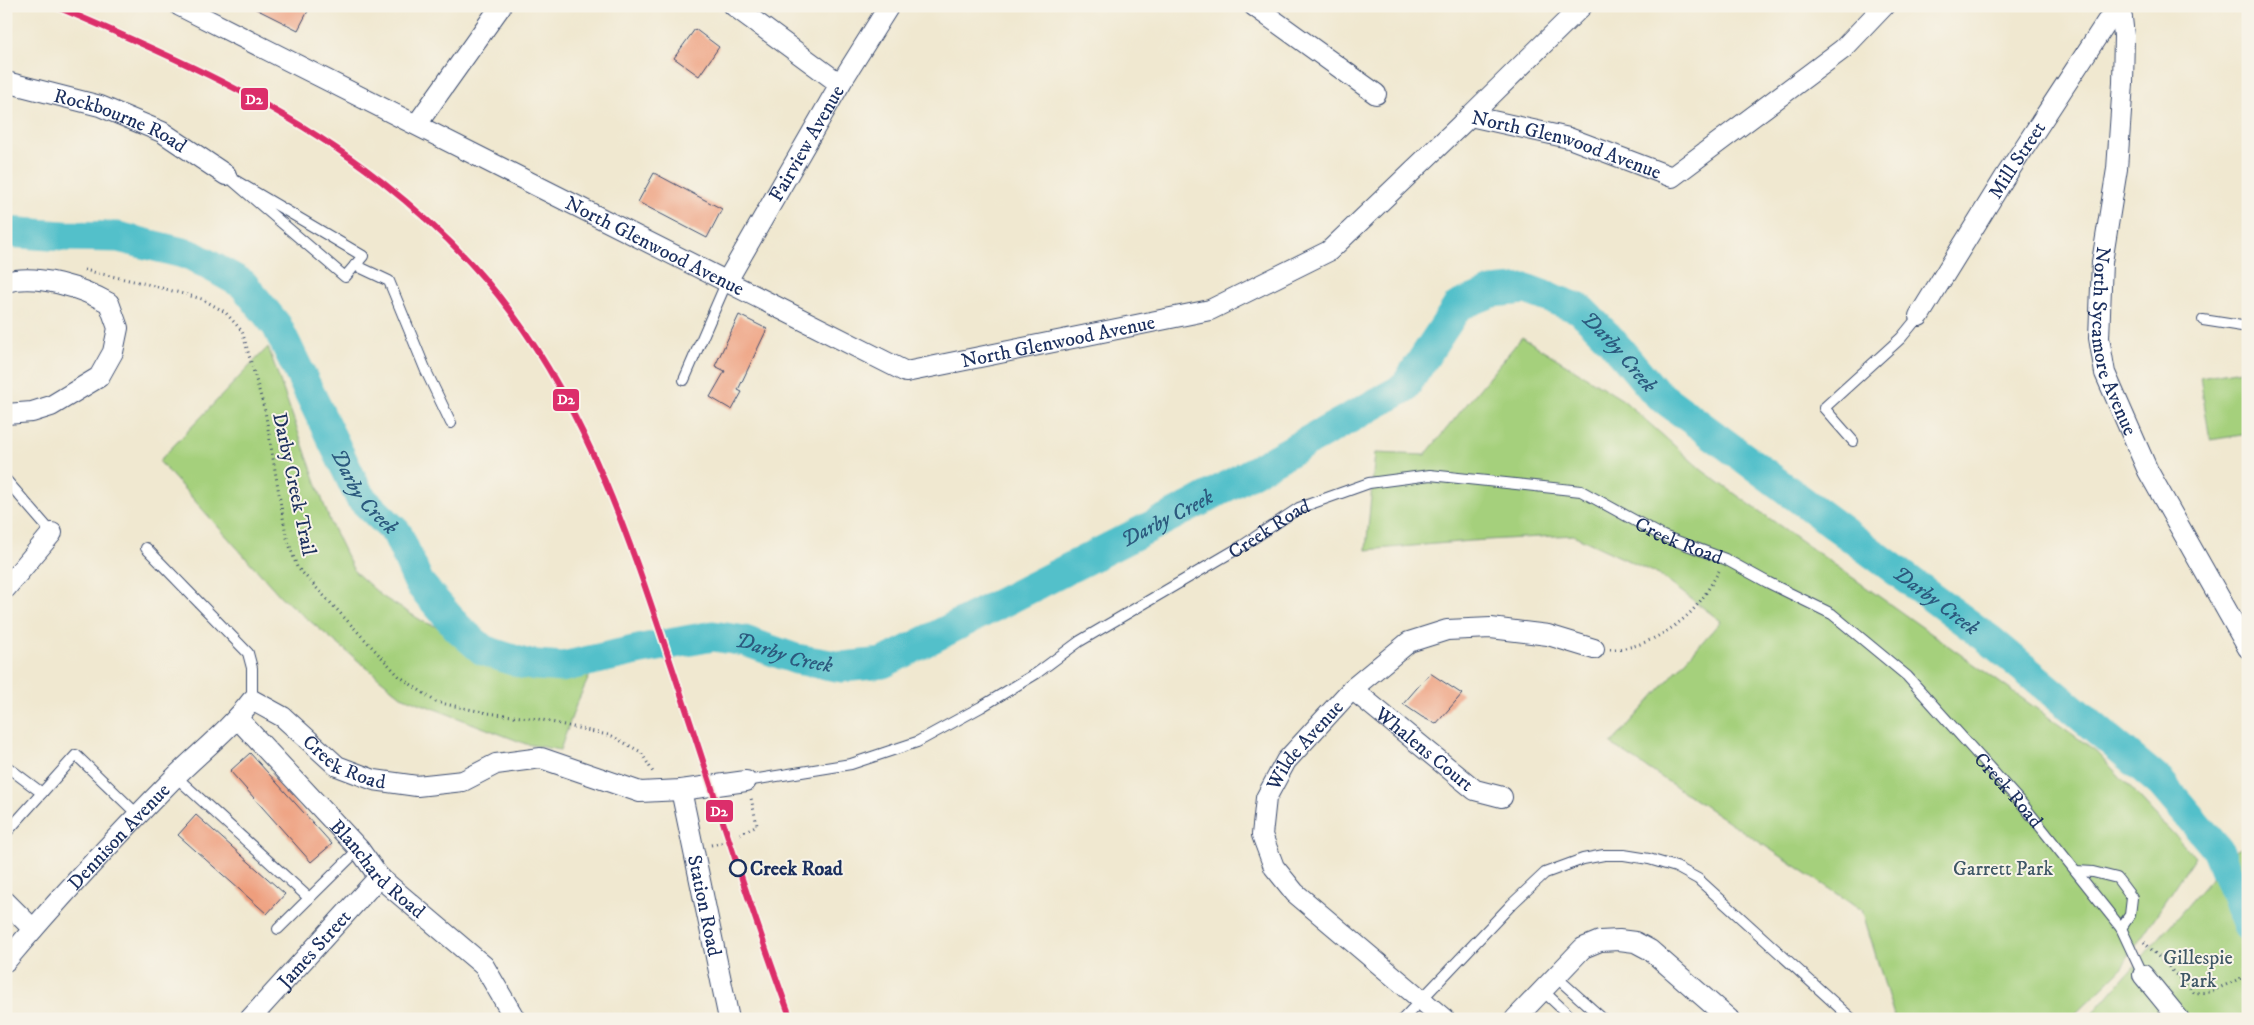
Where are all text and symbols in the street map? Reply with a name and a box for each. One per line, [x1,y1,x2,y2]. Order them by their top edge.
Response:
street label: Fairview Avenue [764,81,851,206]
street label: Rockbourne Road [51,84,191,159]
line badge: D2 [240,87,269,111]
text: D2 [245,91,264,109]
street label: North Glenwood Avenue [1469,106,1664,186]
street label: Mill Street [1984,117,2052,204]
street label: North Glenwood Avenue [561,191,748,302]
street label: North Sycamore Avenue [2085,245,2142,440]
water label: Darby Creek [1576,306,1662,398]
street label: North Glenwood Avenue [959,311,1157,374]
line badge: D2 [552,388,580,412]
text: D2 [557,391,576,409]
street label: Darby Creek Trail [266,411,321,558]
water label: Darby Creek [325,445,403,541]
water label: Darby Creek [1117,484,1219,553]
street label: Creek Road [1224,494,1313,565]
street label: Creek Road [1630,512,1726,571]
water label: Darby Creek [1888,561,1984,642]
water label: Darby Creek [734,628,835,679]
street label: Wilde Avenue [1261,695,1350,796]
street label: Whalens Court [1369,701,1478,798]
street label: Creek Road [297,730,387,795]
street label: Creek Road [1968,748,2048,834]
street label: Dennison Avenue [63,778,176,896]
line badge: D2 [705,799,734,823]
text: D2 [710,803,729,821]
street label: Blanchard Road [324,815,430,925]
street label: Station Road [681,853,727,959]
place label: Creek Road [750,857,844,882]
park label: Garrett Park [1953,857,2053,882]
marker: Creek Road [729,859,747,877]
street label: James Street [272,905,357,996]
park label: Gillespie Park [2163,946,2233,994]

